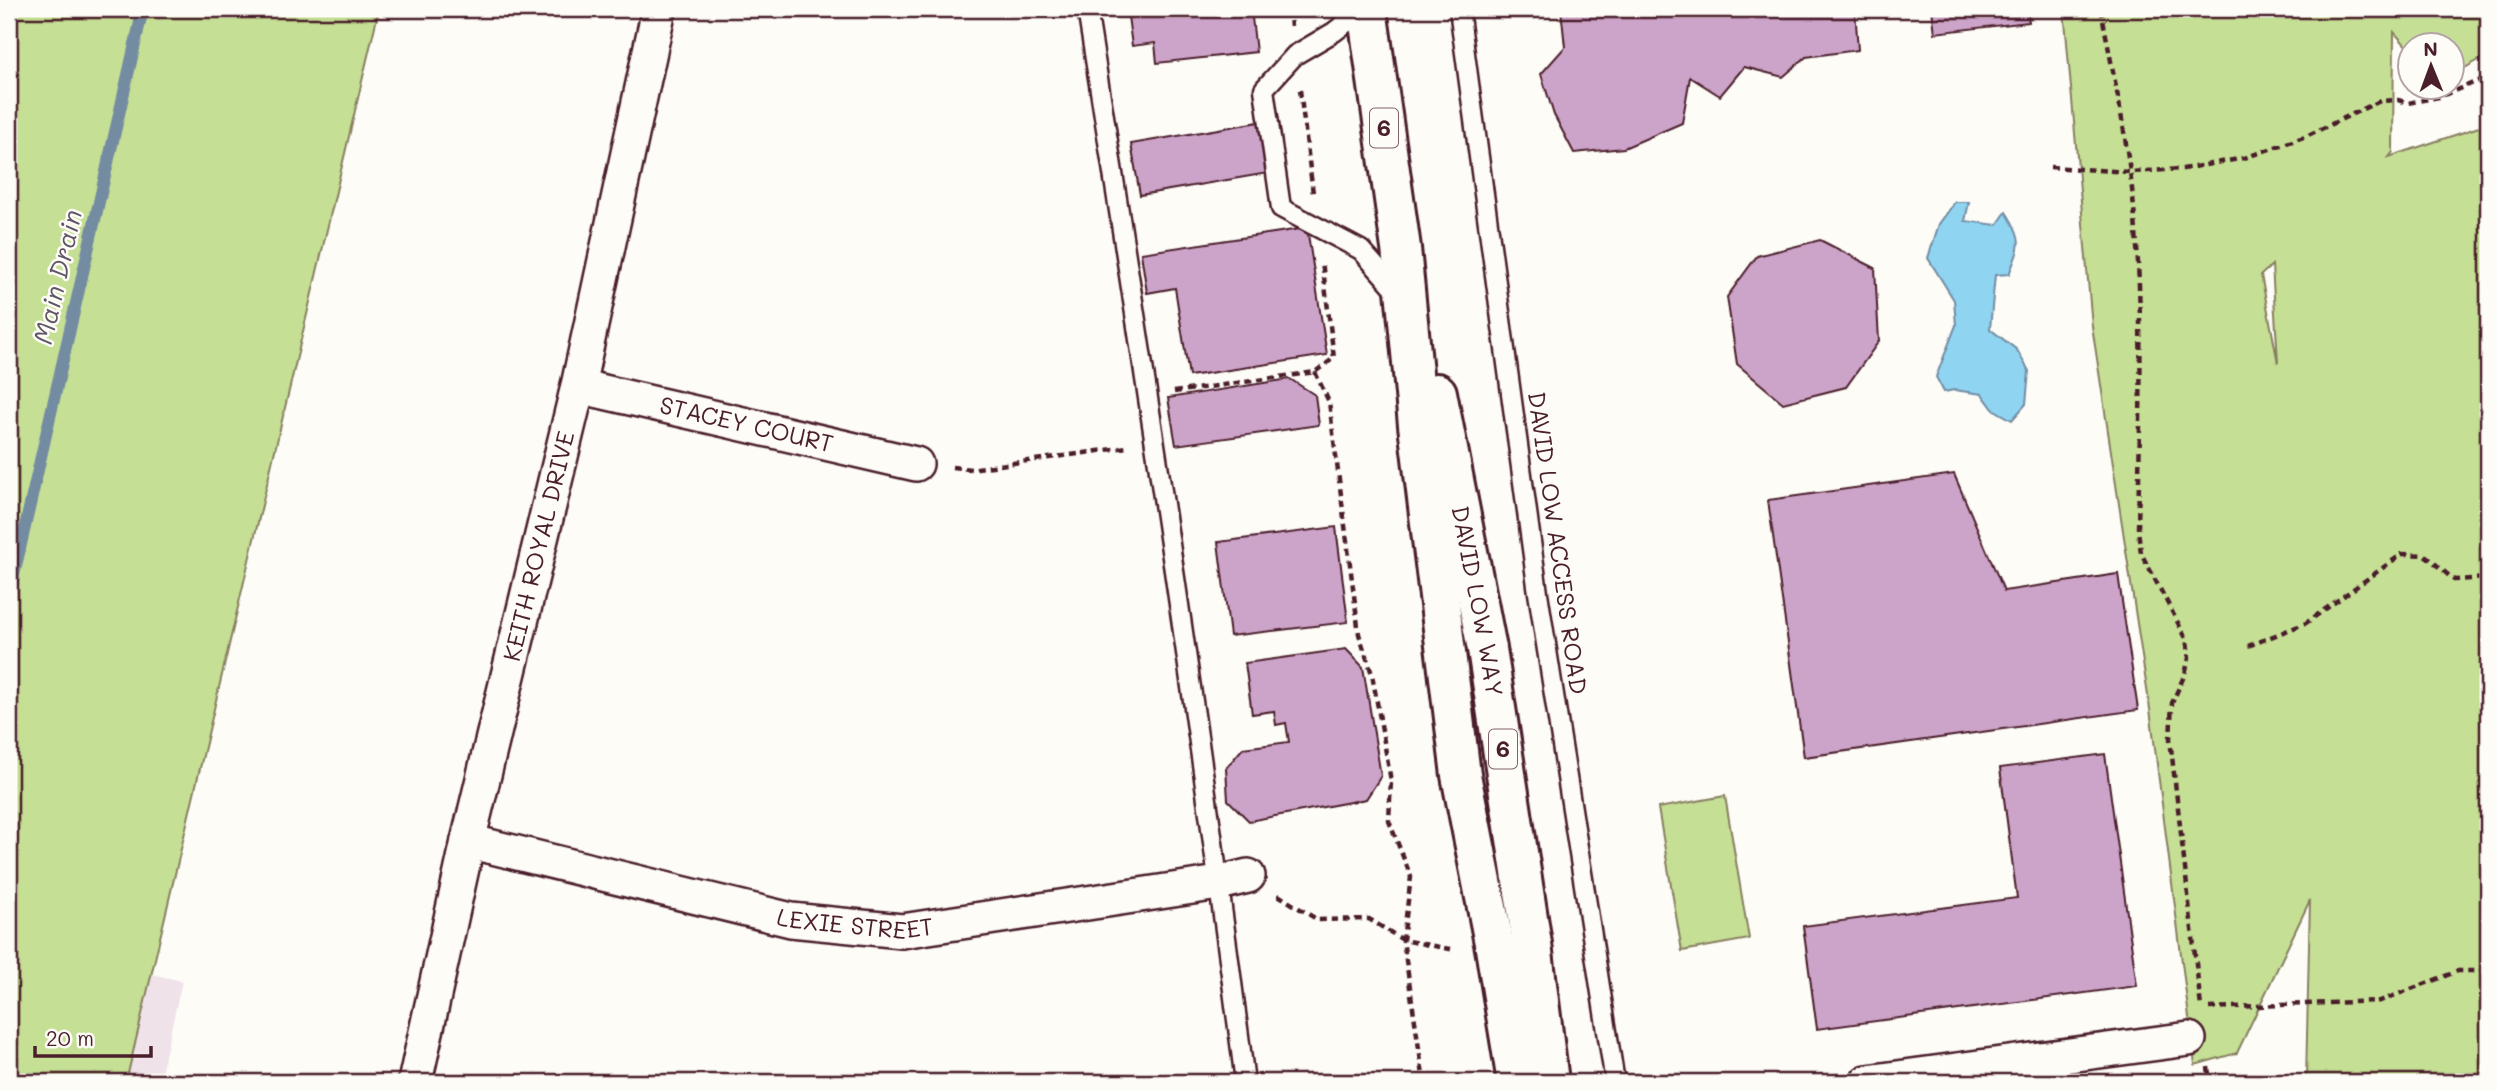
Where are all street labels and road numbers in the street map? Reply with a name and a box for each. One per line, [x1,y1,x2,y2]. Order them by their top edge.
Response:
road number: 6 [1370,108,1398,148]
street label: STACEY COURT [657,388,837,458]
street label: DAVID LOW ACCESS ROAD [1522,389,1595,696]
street label: KEITH ROYAL DRIVE [495,428,581,664]
street label: DAVID LOW WAY [1445,503,1511,698]
road number: 6 [1489,730,1517,768]
street label: LEXIE STREET [774,900,935,945]

